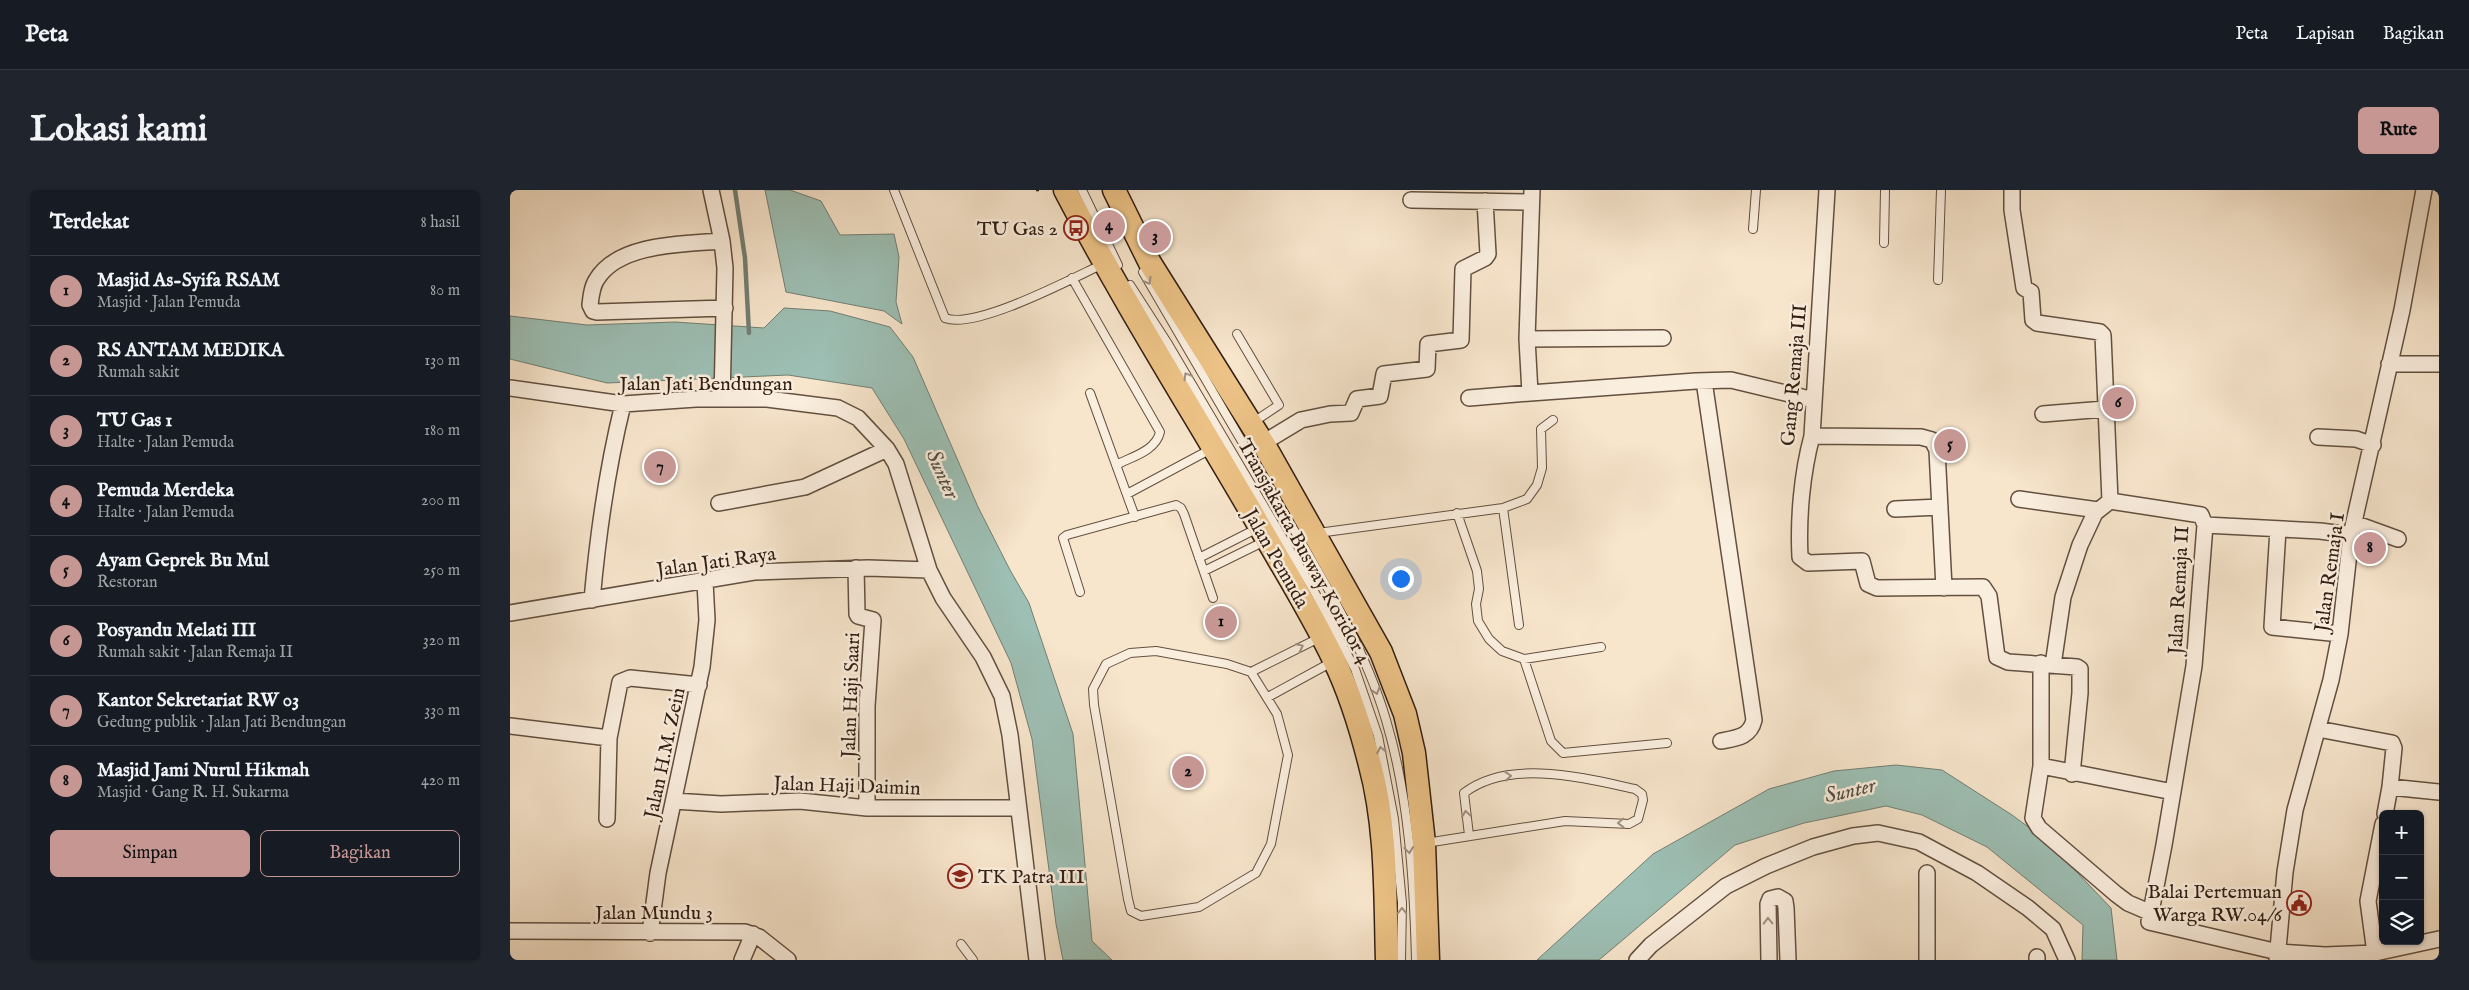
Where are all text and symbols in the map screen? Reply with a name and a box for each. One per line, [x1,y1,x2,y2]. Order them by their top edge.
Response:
text: Peta [25,19,68,50]
text: Peta [2236,23,2268,46]
text: Lapisan [2296,23,2355,46]
text: Bagikan [2383,23,2444,46]
button: Rute [2358,107,2439,154]
text: Lokasi kami [30,108,207,153]
pin: 4 [1093,207,1125,245]
text: Terdekat [50,209,129,236]
text: 8 hasil [421,213,460,233]
bus stop icon: TU Gas 2 [1063,215,1089,241]
place label: TU Gas 2 [977,217,1058,242]
pin: 3 [1139,218,1171,256]
text: Masjid As-Syifa RSAM [97,269,280,293]
one-way arrow [1141,275,1151,284]
text: 1 [63,281,69,301]
text: 80 m [430,281,460,301]
text: Masjid · Jalan Pemuda [97,293,240,313]
street label: Gang Remaja III [1776,303,1813,447]
text: RS ANTAM MEDIKA [97,339,284,363]
text: 2 [62,351,70,371]
text: 130 m [424,351,460,371]
text: Rumah sakit [97,363,180,383]
street label: Jalan Jati Bendungan [617,372,793,397]
one-way arrow [1183,373,1193,382]
pin: 6 [2102,384,2134,422]
text: TU Gas 1 [97,409,172,433]
text: 3 [63,421,69,441]
text: 180 m [424,421,460,441]
pin: 5 [1934,426,1966,464]
text: Halte · Jalan Pemuda [97,433,234,453]
street label: Transjakarta Busway Koridor 4 [1231,435,1376,669]
water label: Sunter [919,446,965,504]
pin: 7 [644,448,676,486]
text: Pemuda Merdeka [97,479,234,503]
text: 4 [62,491,70,511]
text: 200 m [421,491,460,511]
text: Halte · Jalan Pemuda [97,503,234,523]
street label: Jalan Pemuda [1236,503,1314,613]
street label: Jalan Remaja I [2309,511,2351,635]
street label: Jalan Remaja II [2164,525,2195,657]
pin: 8 [2354,529,2386,567]
street label: Jalan Jati Raya [653,542,778,584]
text: Ayam Geprek Bu Mul [97,549,269,573]
text: 5 [63,561,69,581]
text: 250 m [423,561,460,581]
your location [1388,566,1414,592]
text: Restoran [97,573,157,593]
pin: 1 [1205,603,1237,641]
text: Posyandu Melati III [97,619,256,643]
text: 6 [63,631,69,651]
text: 320 m [423,631,460,651]
street label: Jalan Haji Saari [837,632,866,760]
text: Rumah sakit · Jalan Remaja II [97,643,293,663]
one-way arrow [1295,643,1304,654]
street label: Jalan H.M. Zein [639,685,692,823]
one-way arrow [1370,686,1380,695]
text: Kantor Sekretariat RW 03 [97,689,299,713]
text: 7 [62,701,70,721]
text: 330 m [424,701,460,721]
text: Gedung publik · Jalan Jati Bendungan [97,713,346,733]
one-way arrow [1376,746,1387,755]
pin: 2 [1172,753,1204,791]
text: Masjid Jami Nurul Hikmah [97,759,309,783]
text: 8 [63,771,69,791]
text: 420 m [421,771,460,791]
street label: Jalan Haji Daimin [771,771,921,802]
one-way arrow [1505,771,1513,782]
water label: Sunter [1822,772,1879,810]
text: Masjid · Gang R. H. Sukarma [97,783,289,803]
one-way arrow [1461,810,1472,818]
map controls [2379,810,2424,945]
button: + [2379,810,2424,855]
one-way arrow [1617,818,1625,828]
button: Simpan [50,830,250,877]
button: Bagikan [260,830,460,877]
one-way arrow [1403,846,1414,854]
button: − [2379,855,2424,900]
school or university icon: TK Patra III [947,863,973,889]
place label: TK Patra III [978,865,1085,890]
place label: Balai Pertemuan Warga RW.04/6 [2147,880,2283,928]
public building icon: Balai Pertemuan Warga RW.04/6 [2286,890,2312,916]
button: layers [2379,900,2424,945]
street label: Jalan Mundu 3 [593,901,713,926]
one-way arrow [1397,907,1407,915]
one-way arrow [1763,917,1773,924]

